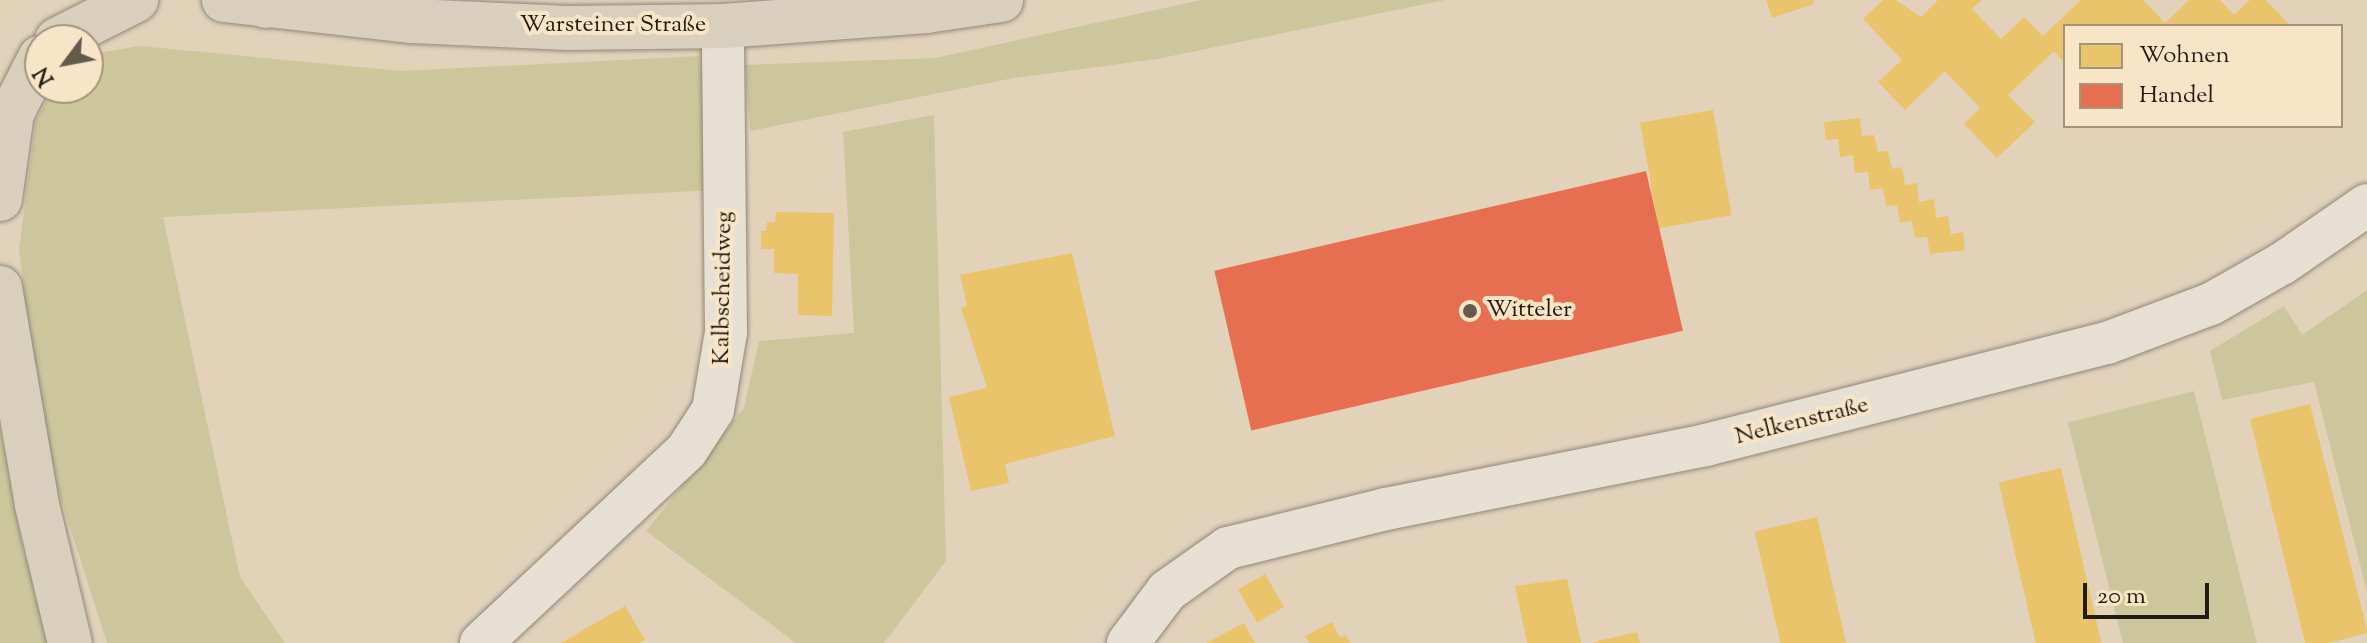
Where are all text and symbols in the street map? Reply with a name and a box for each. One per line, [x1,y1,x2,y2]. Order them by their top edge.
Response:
street label: Warsteiner Straße [520,12,706,40]
north arrow [24,24,104,104]
legend [2063,24,2343,128]
text: Wohnen [2139,39,2230,73]
text: N [27,60,64,92]
text: Handel [2139,79,2214,113]
street label: Kalbscheidweg [708,211,740,365]
place label: Witteler [1486,297,1572,325]
marker: Witteler [1461,302,1479,320]
street label: Nelkenstraße [1732,392,1872,452]
scale bar [2087,567,2213,617]
text: 20 m [2097,580,2146,614]

